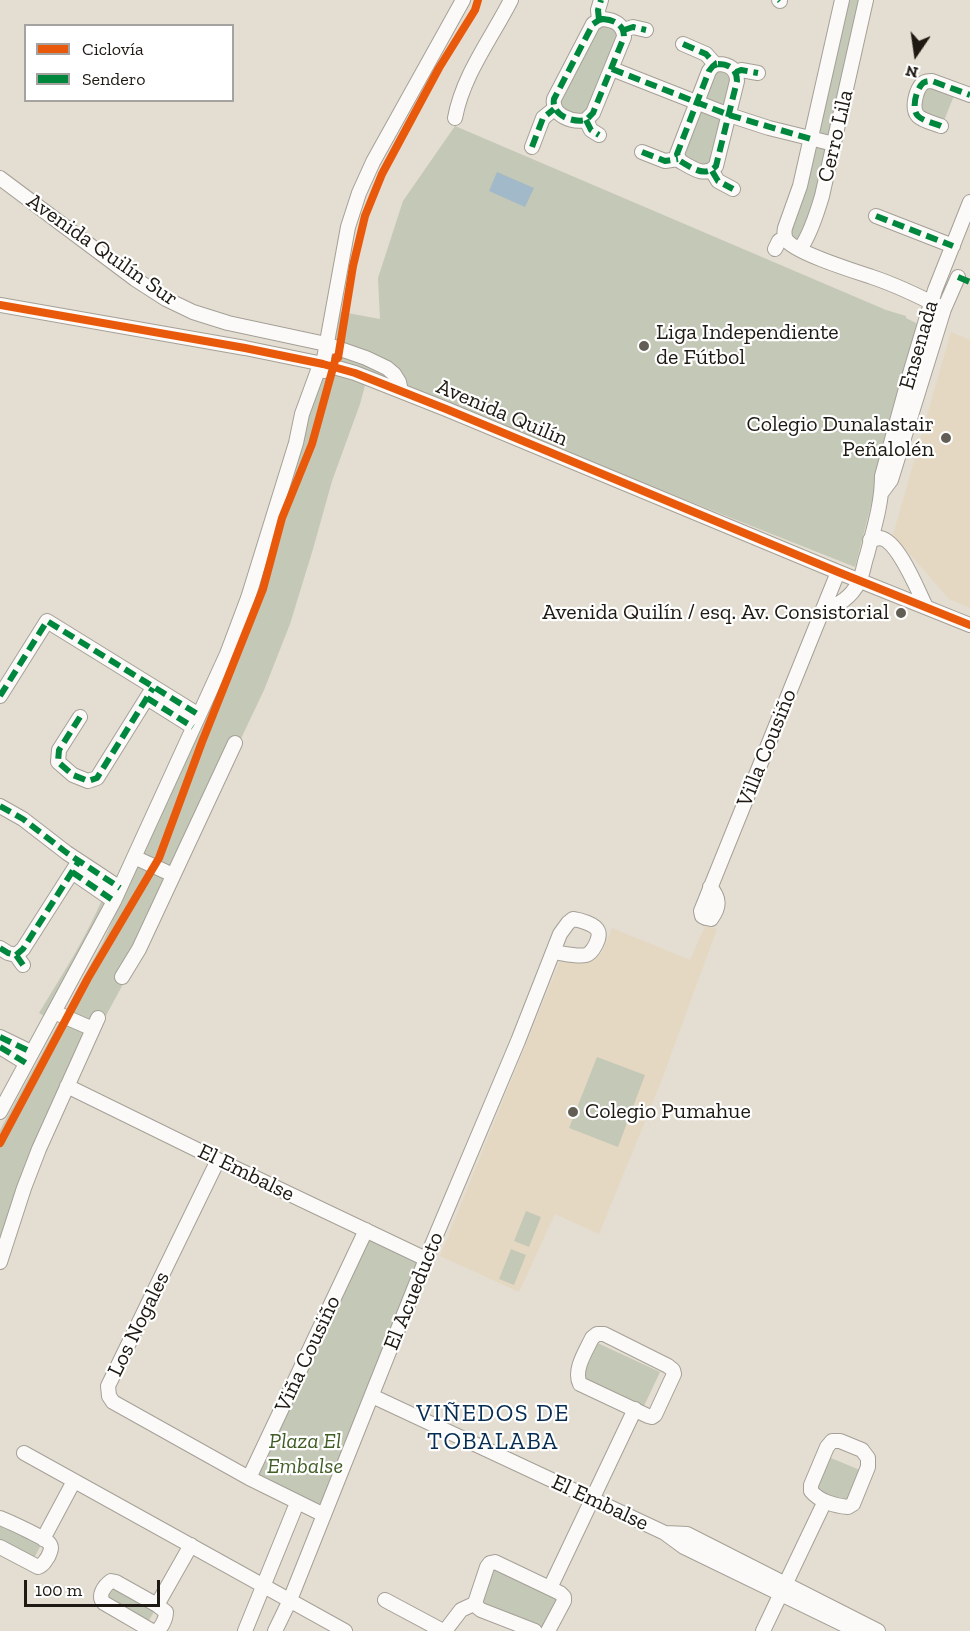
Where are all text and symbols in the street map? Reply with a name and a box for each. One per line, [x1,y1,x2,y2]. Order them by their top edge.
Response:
legend [24,24,234,102]
north arrow [886,24,946,84]
text: Ciclovía [82,38,144,60]
text: N [904,61,920,83]
text: Sendero [82,68,146,90]
street label: Cerro Lila [813,87,859,185]
street label: Avenida Quilín Sur [21,188,183,312]
street label: Ensenada [894,297,944,393]
place label: Liga Independiente de Fútbol [656,320,839,372]
marker: Liga Independiente de Fútbol [637,339,651,353]
street label: Avenida Quilín [432,373,572,453]
place label: Colegio Dunalastair Peñalolén [746,412,934,464]
marker: Colegio Dunalastair Peñalolén [939,431,953,445]
place label: Avenida Quilín / esq. Av. Consistorial [542,600,889,626]
marker: Avenida Quilín / esq. Av. Consistorial [894,606,908,620]
street label: Villa Cousiño [731,685,803,811]
place label: Colegio Pumahue [585,1099,751,1125]
marker: Colegio Pumahue [566,1105,580,1119]
street label: El Embalse [194,1138,298,1208]
street label: El Acueducto [378,1228,450,1354]
street label: Los Nogales [102,1267,176,1381]
street label: Viña Cousiño [269,1291,347,1417]
district label: VIÑEDOS DE TOBALABA [416,1400,570,1456]
park label: Plaza El Embalse [267,1429,343,1480]
street label: El Embalse [547,1469,653,1537]
scale bar [27,1568,164,1606]
text: 100 m [35,1579,82,1601]

